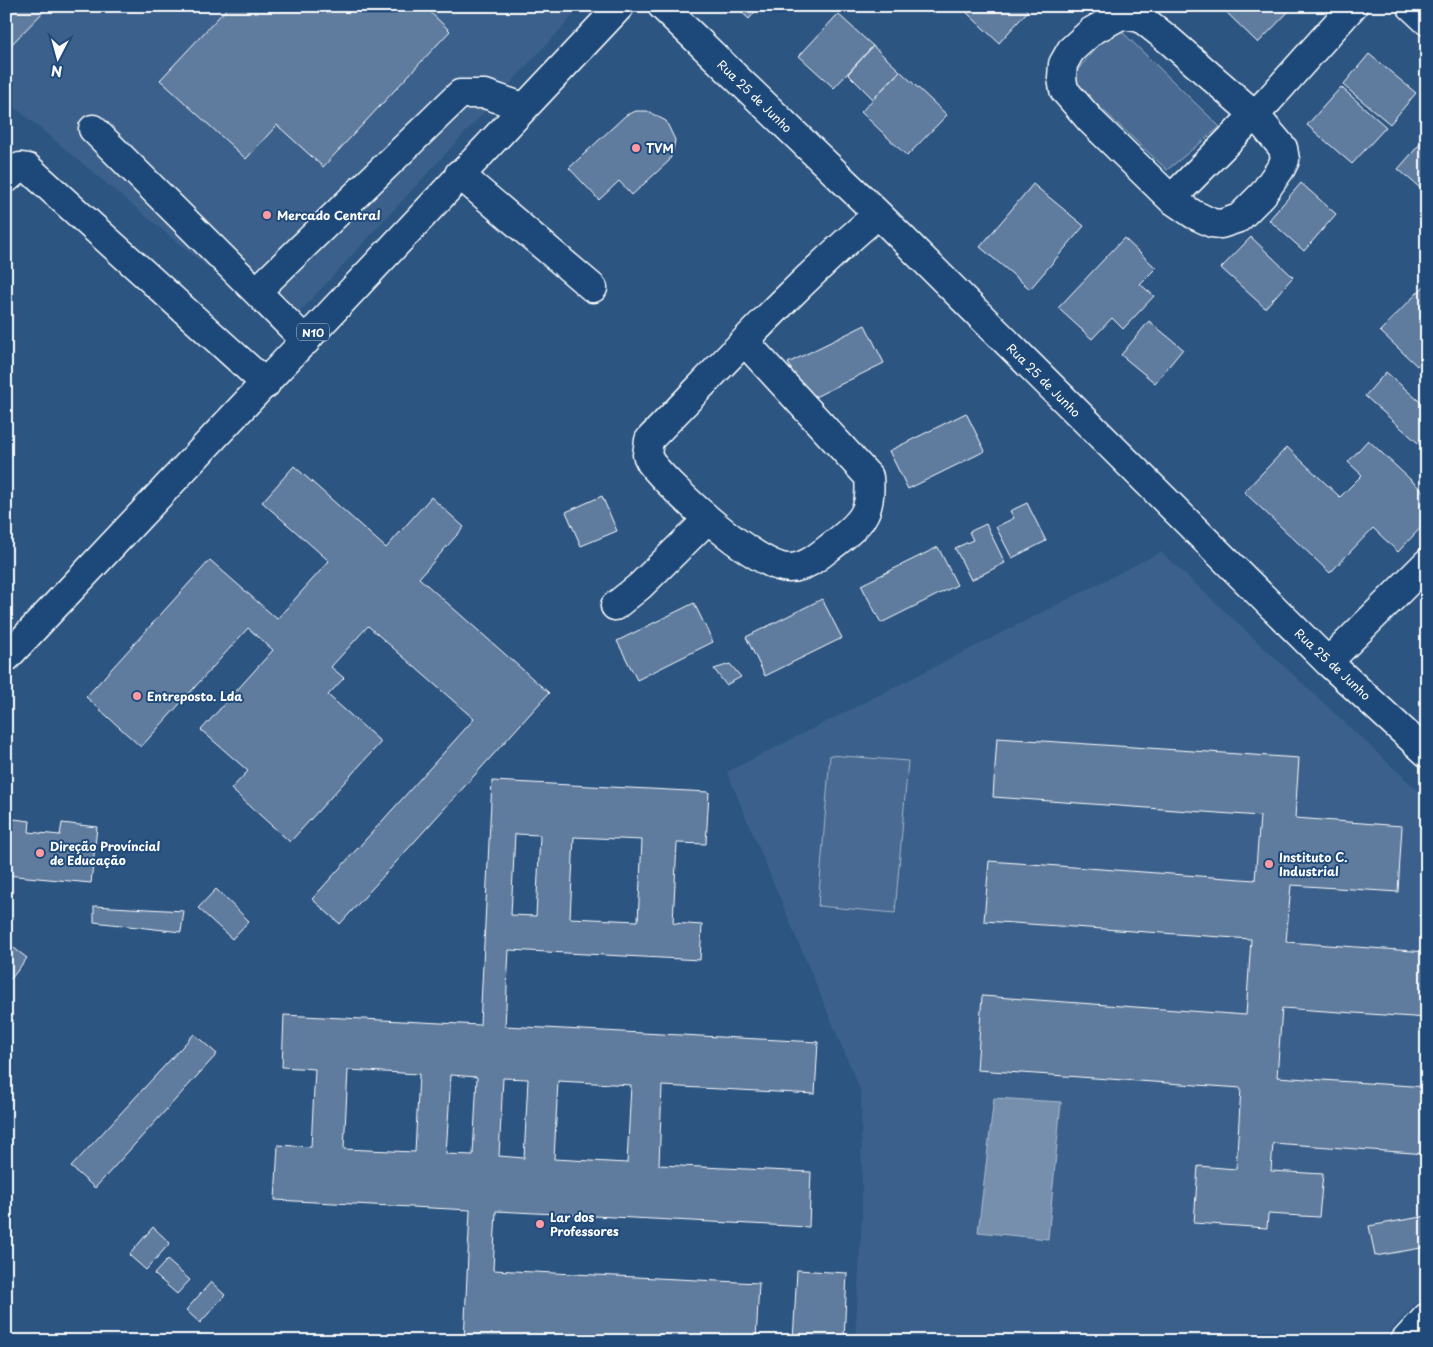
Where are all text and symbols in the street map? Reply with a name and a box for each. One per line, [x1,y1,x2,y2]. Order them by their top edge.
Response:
north arrow [32,32,82,82]
street label: Rua 25 de Junho [714,56,797,137]
text: N [50,60,63,82]
place label: TVM [646,139,674,157]
marker: TVM [630,142,642,154]
place label: Mercado Central [277,206,381,224]
marker: Mercado Central [261,209,273,221]
road number: N10 [297,324,329,341]
street label: Rua 25 de Junho [1003,339,1085,421]
street label: Rua 25 de Junho [1291,624,1375,704]
place label: Entreposto. Lda [147,687,243,705]
marker: Entreposto. Lda [131,690,143,702]
place label: Direção Províncial de Educação [50,837,161,869]
marker: Direção Províncial de Educação [34,847,46,859]
place label: Instituto C. Industrial [1279,848,1348,880]
marker: Instituto C. Industrial [1263,858,1275,870]
place label: Lar dos Professores [550,1208,619,1240]
marker: Lar dos Professores [534,1218,546,1230]

